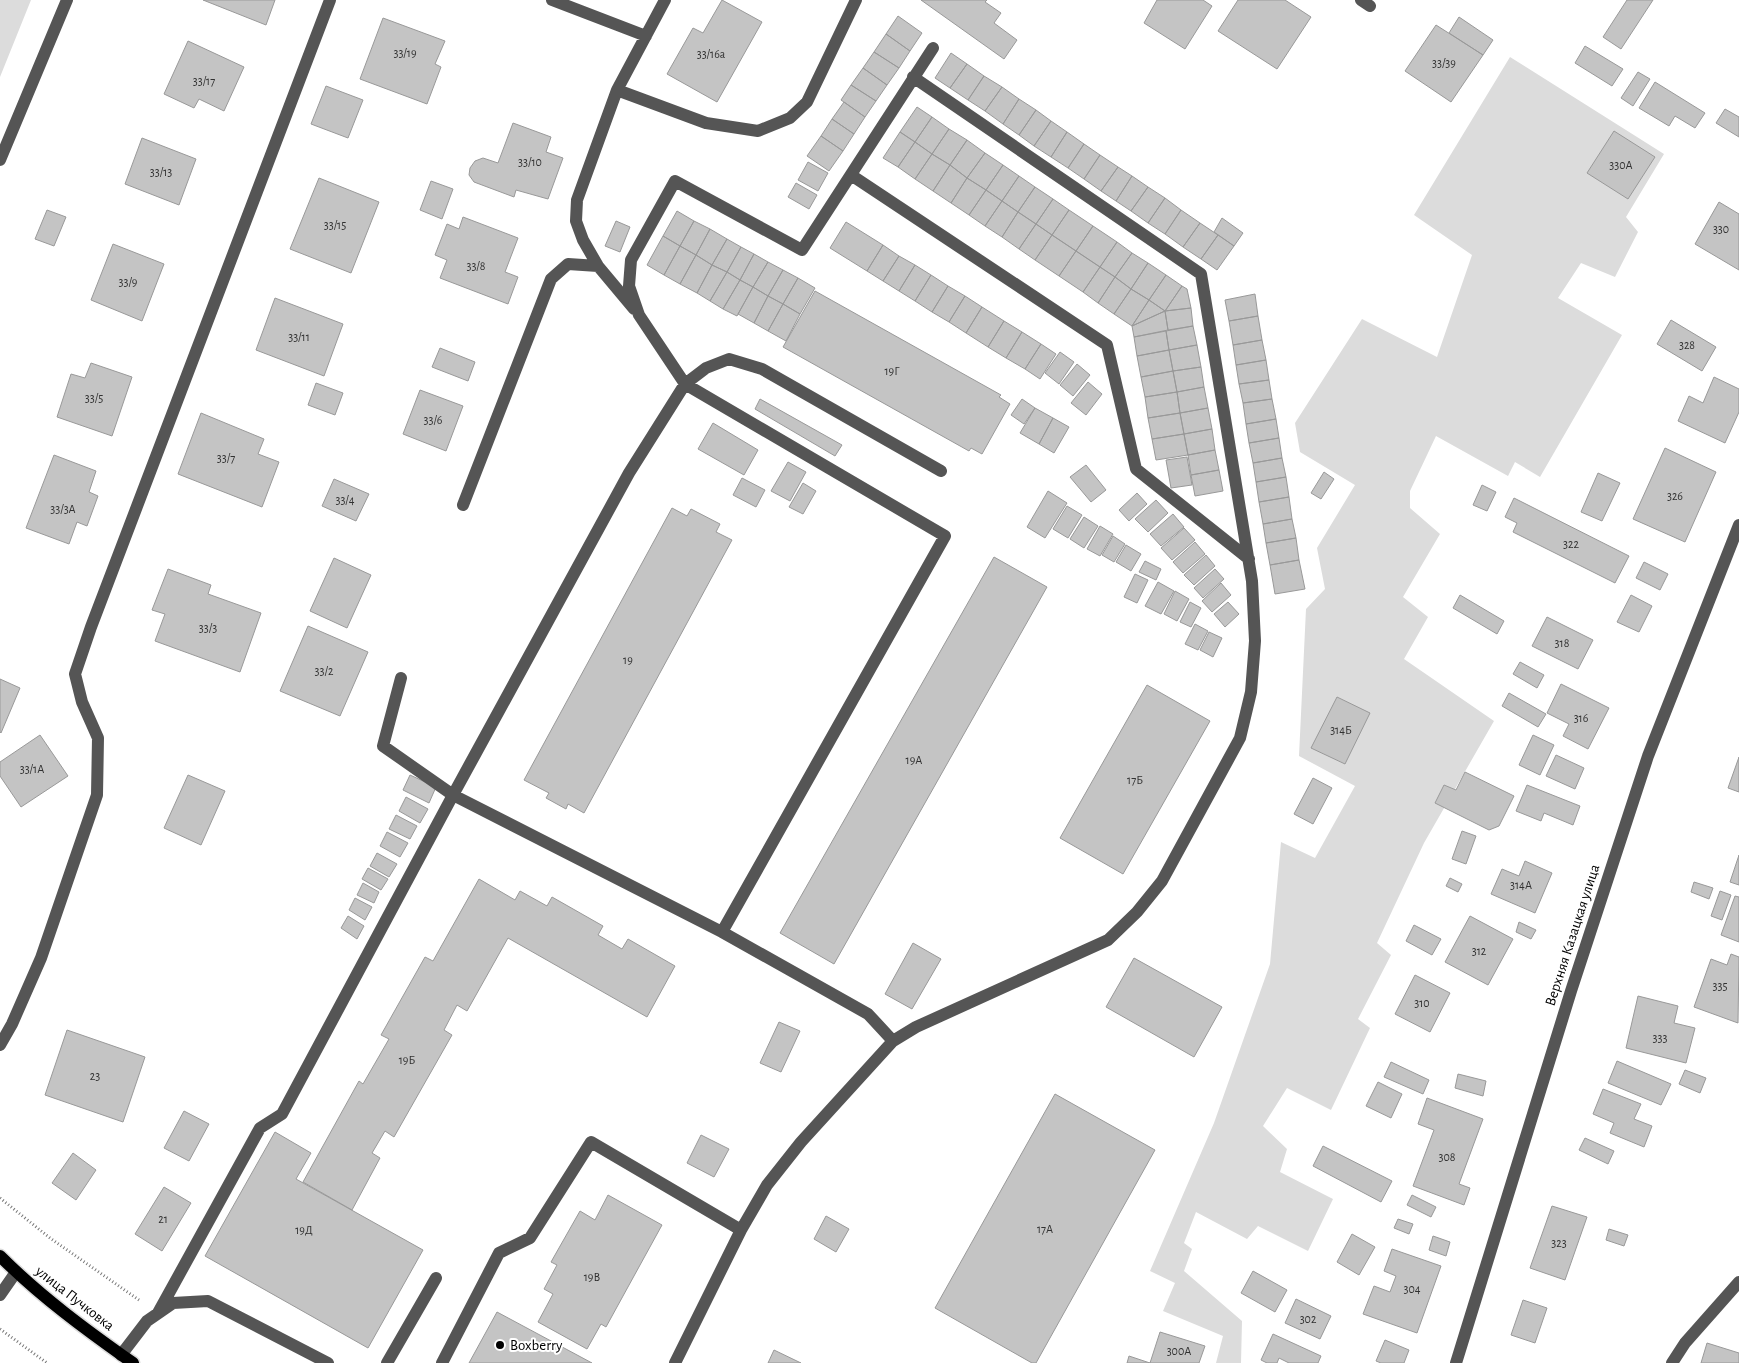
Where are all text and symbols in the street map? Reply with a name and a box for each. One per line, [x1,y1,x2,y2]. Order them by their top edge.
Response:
house number: 33/19 [393,47,417,59]
house number: 33/16а [697,48,726,60]
house number: 33/39 [1432,57,1456,69]
house number: 33/17 [193,75,215,87]
house number: 33/10 [518,156,542,168]
house number: 330А [1609,159,1633,171]
house number: 33/13 [150,166,172,178]
house number: 33/15 [324,219,346,231]
house number: 330 [1713,223,1729,235]
house number: 33/8 [466,260,486,272]
house number: 33/9 [119,276,138,288]
house number: 33/11 [288,331,310,343]
house number: 328 [1679,339,1695,351]
house number: 19Г [884,365,900,377]
house number: 33/5 [85,392,103,404]
house number: 33/6 [424,414,443,426]
house number: 33/7 [217,452,235,464]
house number: 326 [1667,490,1683,502]
house number: 33/4 [335,494,355,506]
house number: 33/3А [50,503,76,515]
house number: 322 [1563,538,1579,550]
house number: 33/3 [199,622,217,634]
house number: 318 [1555,637,1570,649]
house number: 19 [623,654,633,666]
house number: 33/2 [315,665,334,677]
house number: 316 [1574,712,1589,724]
house number: 314Б [1330,724,1352,736]
house number: 19А [906,754,922,766]
house number: 33/1А [20,763,44,775]
house number: 17Б [1127,774,1143,786]
street label: Верхняя Казацкая улица [1542,862,1603,1008]
house number: 314А [1510,879,1532,891]
house number: 312 [1472,945,1487,957]
house number: 335 [1713,980,1727,992]
house number: 310 [1414,997,1430,1009]
house number: 333 [1653,1032,1667,1044]
house number: 19Б [399,1054,415,1066]
house number: 23 [90,1070,100,1082]
house number: 308 [1439,1151,1456,1163]
house number: 21 [158,1213,168,1225]
house number: 17А [1037,1223,1053,1235]
house number: 19Д [295,1224,313,1236]
house number: 323 [1551,1237,1567,1249]
street label: улица Пучковка [32,1263,117,1334]
house number: 19В [584,1271,600,1283]
house number: 304 [1403,1283,1421,1295]
house number: 302 [1300,1313,1317,1325]
place label: Boxberry [510,1338,563,1353]
marker: Boxberry [494,1339,506,1351]
house number: 300А [1167,1345,1191,1357]

